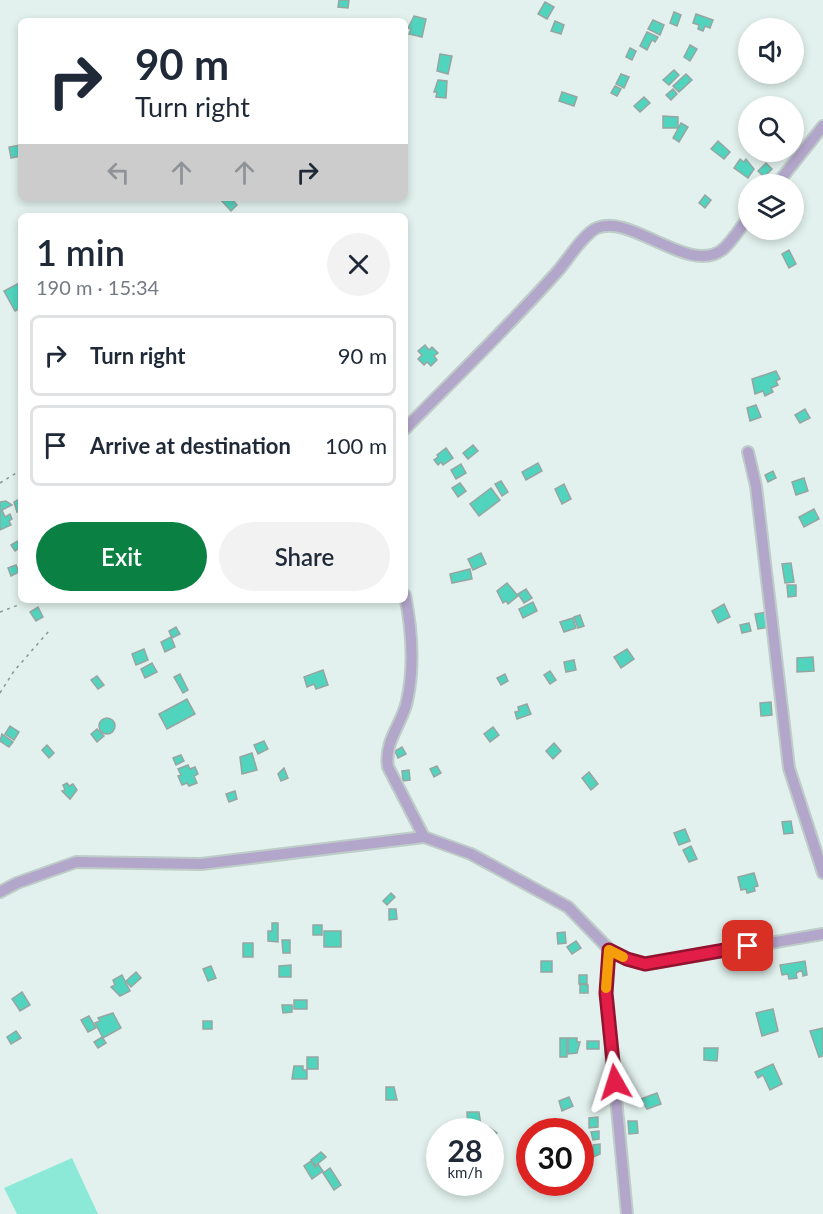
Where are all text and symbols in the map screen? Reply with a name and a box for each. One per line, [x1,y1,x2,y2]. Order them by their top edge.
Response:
map controls [738,18,804,240]
button: sound [738,18,804,84]
text: 90 m [135,39,229,89]
icon: right [36,42,114,120]
text: Turn right [135,90,250,123]
button: search [738,96,804,162]
icon: left [102,156,135,189]
icon: ahead [165,156,198,189]
icon: ahead [228,156,261,189]
icon: right [291,156,324,189]
button: layers [738,174,804,240]
text: 1 min [36,230,125,274]
button: close [327,233,390,296]
text: 190 m · 15:34 [36,275,159,299]
icon: right [39,339,72,372]
text: Turn right [90,342,185,369]
text: 90 m [338,342,387,369]
icon: arrive [39,429,72,462]
text: Arrive at destination [90,432,291,459]
text: 100 m [325,432,387,459]
button: Exit [36,522,207,591]
button: Share [219,522,390,591]
pin [722,920,773,971]
icon: arrive [731,929,764,962]
position arrow [583,1050,647,1114]
speed limit sign: 30 [516,1118,594,1196]
text: 28 [448,1132,482,1168]
text: km/h [447,1163,483,1181]

